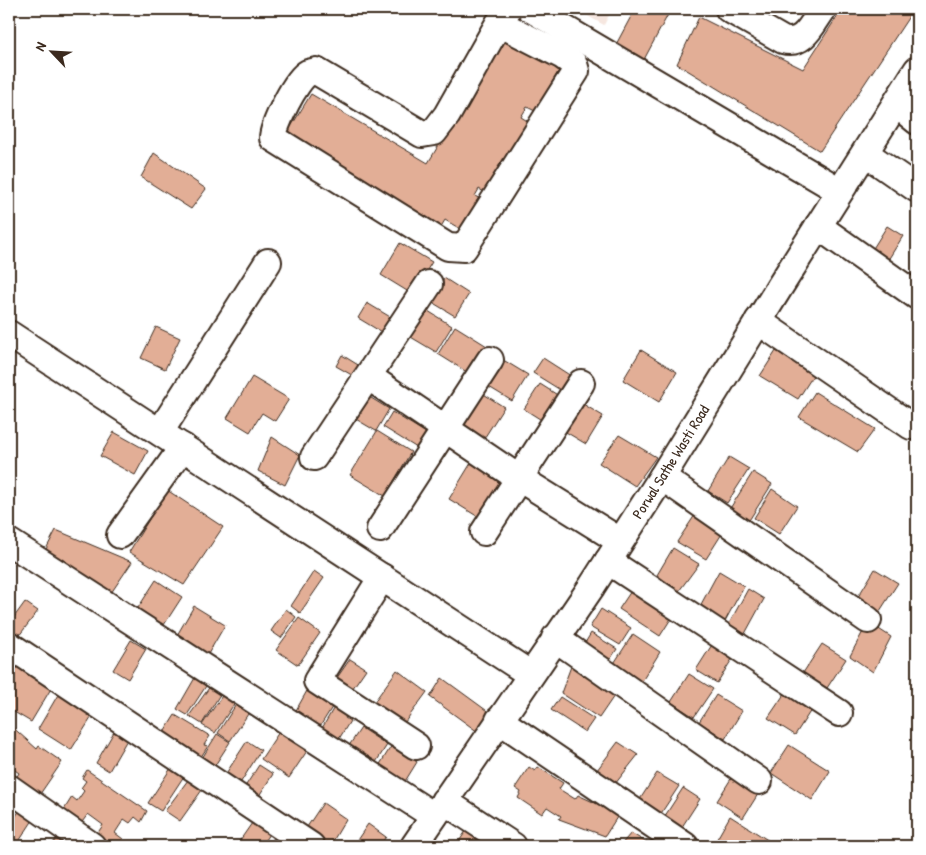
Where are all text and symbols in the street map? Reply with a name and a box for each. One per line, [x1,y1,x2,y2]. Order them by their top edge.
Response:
north arrow [28,28,78,78]
text: N [30,38,50,54]
street label: Porwal Sathe Wasti Road [627,401,714,523]

